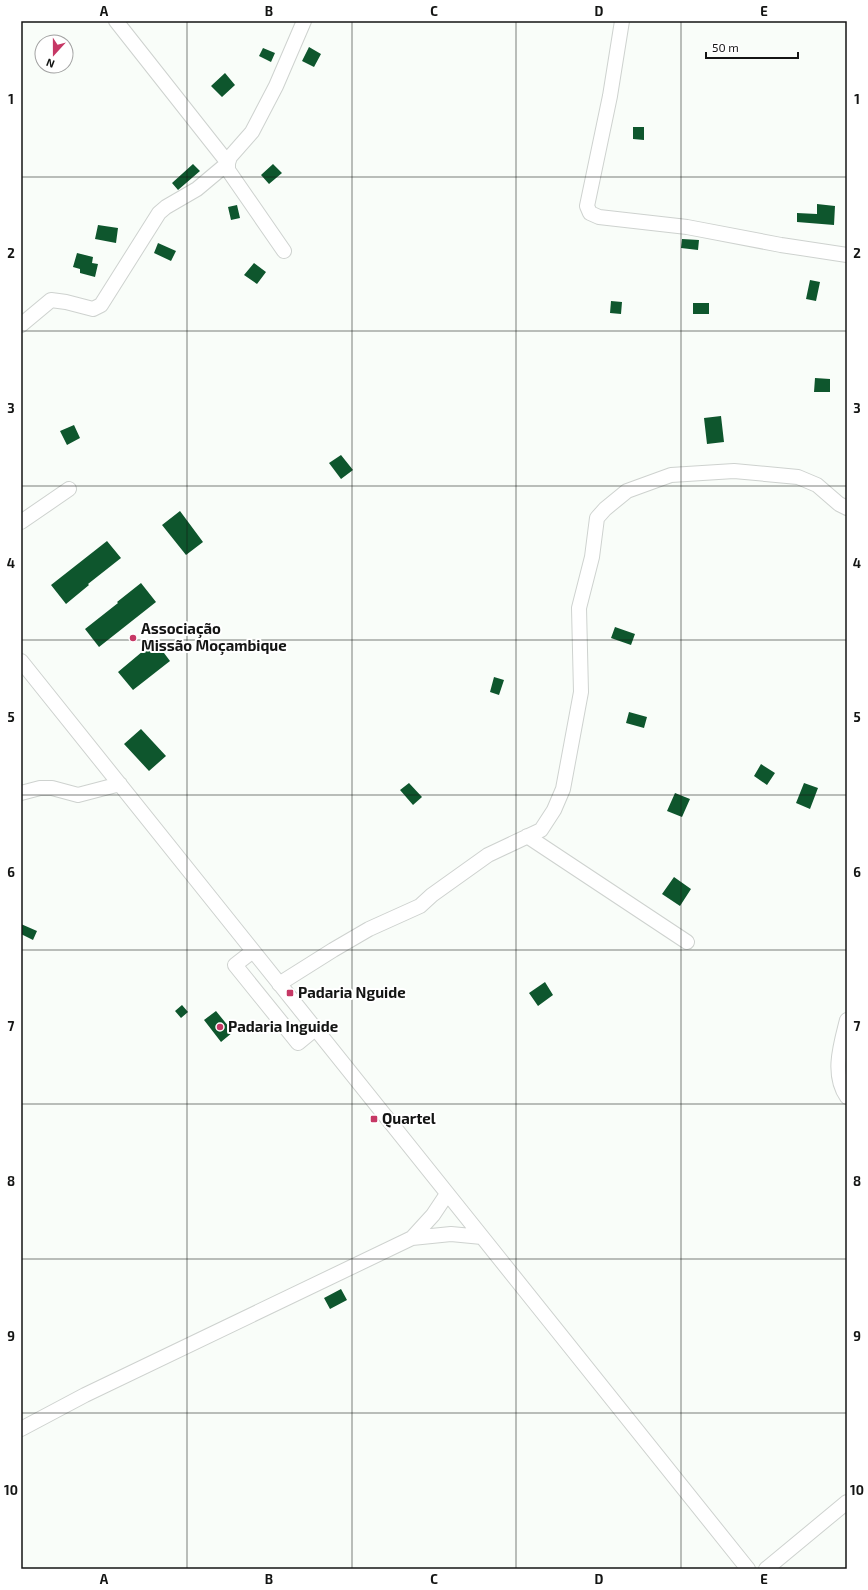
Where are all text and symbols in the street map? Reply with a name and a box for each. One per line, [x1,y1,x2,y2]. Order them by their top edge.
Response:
text: A [100,3,109,19]
text: B [265,3,273,19]
text: C [430,3,438,19]
text: D [595,3,604,19]
text: E [760,3,768,19]
north arrow [34,34,74,74]
scale bar [706,34,798,60]
text: 50 m [712,40,739,54]
text: N [44,56,56,71]
text: 1 [8,91,14,107]
text: 1 [854,91,860,107]
text: 2 [7,245,15,261]
text: 2 [853,245,861,261]
text: 3 [7,400,15,416]
text: 3 [853,400,861,416]
text: 4 [7,555,15,571]
text: 4 [853,555,861,571]
place label: Associação Missão Moçambique [141,619,287,656]
marker: Associação Missão Moçambique [128,633,138,643]
text: 5 [7,709,15,725]
text: 5 [853,709,861,725]
text: 6 [7,864,15,880]
text: 6 [853,864,861,880]
place label: Padaria Nguide [298,983,406,1001]
marker: Padaria Nguide [285,988,295,998]
place label: Padaria Inguide [228,1017,338,1035]
text: 7 [8,1018,15,1034]
text: 7 [854,1018,861,1034]
marker: Padaria Inguide [215,1022,225,1032]
place label: Quartel [382,1109,436,1128]
marker: Quartel [369,1114,379,1124]
text: 8 [7,1173,15,1189]
text: 8 [853,1173,861,1189]
text: 9 [7,1328,15,1344]
text: 9 [853,1328,861,1344]
text: 10 [4,1482,18,1498]
text: 10 [850,1482,864,1498]
text: A [100,1571,109,1587]
text: B [265,1571,273,1587]
text: C [430,1571,438,1587]
text: D [595,1571,604,1587]
text: E [760,1571,768,1587]

